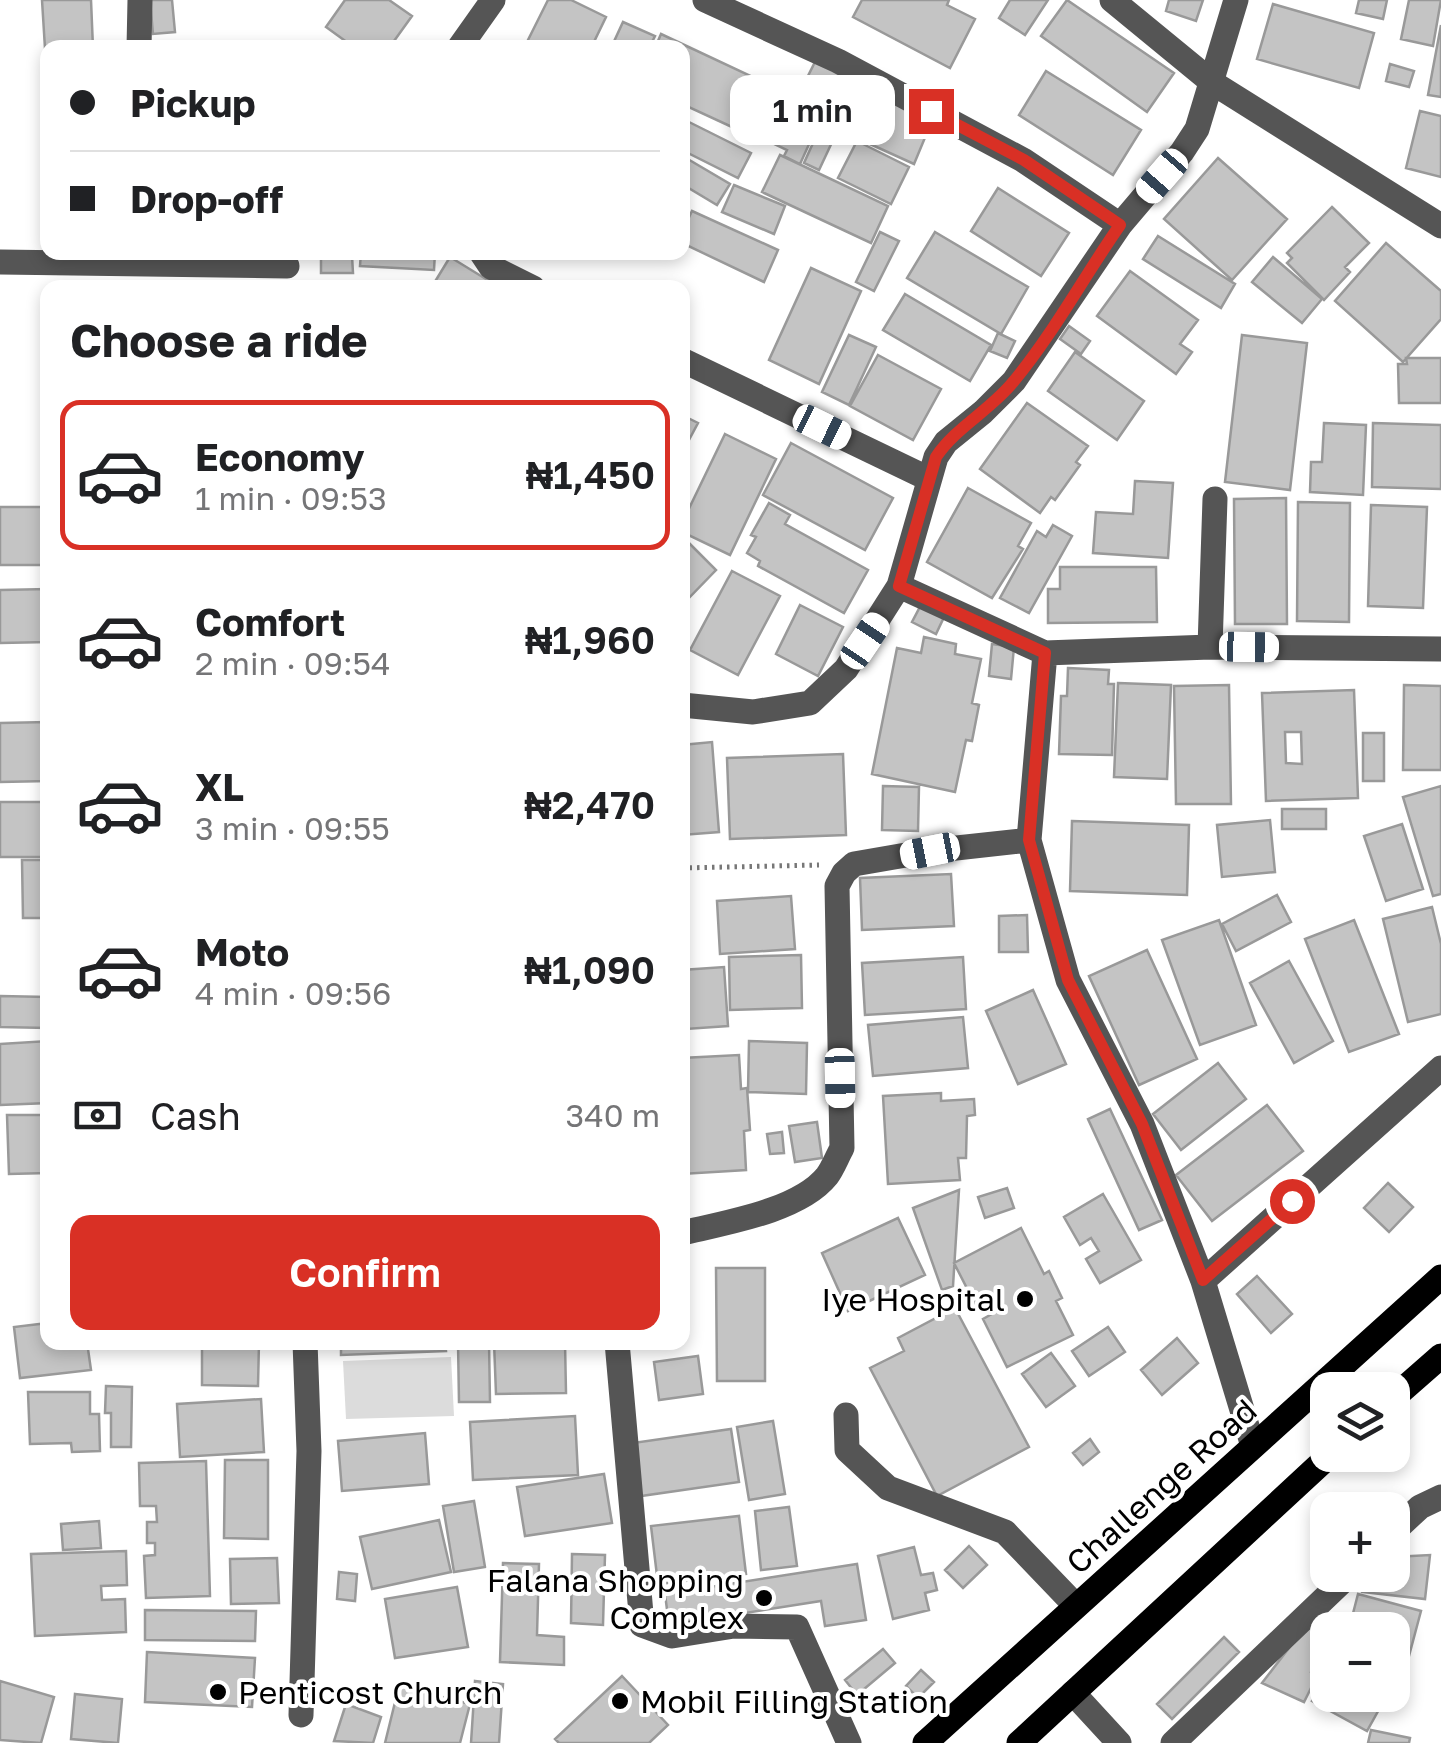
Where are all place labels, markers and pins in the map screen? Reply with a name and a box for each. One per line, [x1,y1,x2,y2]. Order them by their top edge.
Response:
place label: Iye Hospital [821,1280,1005,1318]
marker: Iye Hospital [1014,1288,1036,1310]
place label: Falana Shopping Complex [487,1561,744,1636]
marker: Falana Shopping Complex [753,1587,775,1609]
place label: Penticost Church [238,1673,502,1711]
marker: Penticost Church [207,1681,229,1703]
place label: Mobil Filling Station [640,1682,948,1720]
marker: Mobil Filling Station [609,1690,631,1712]

